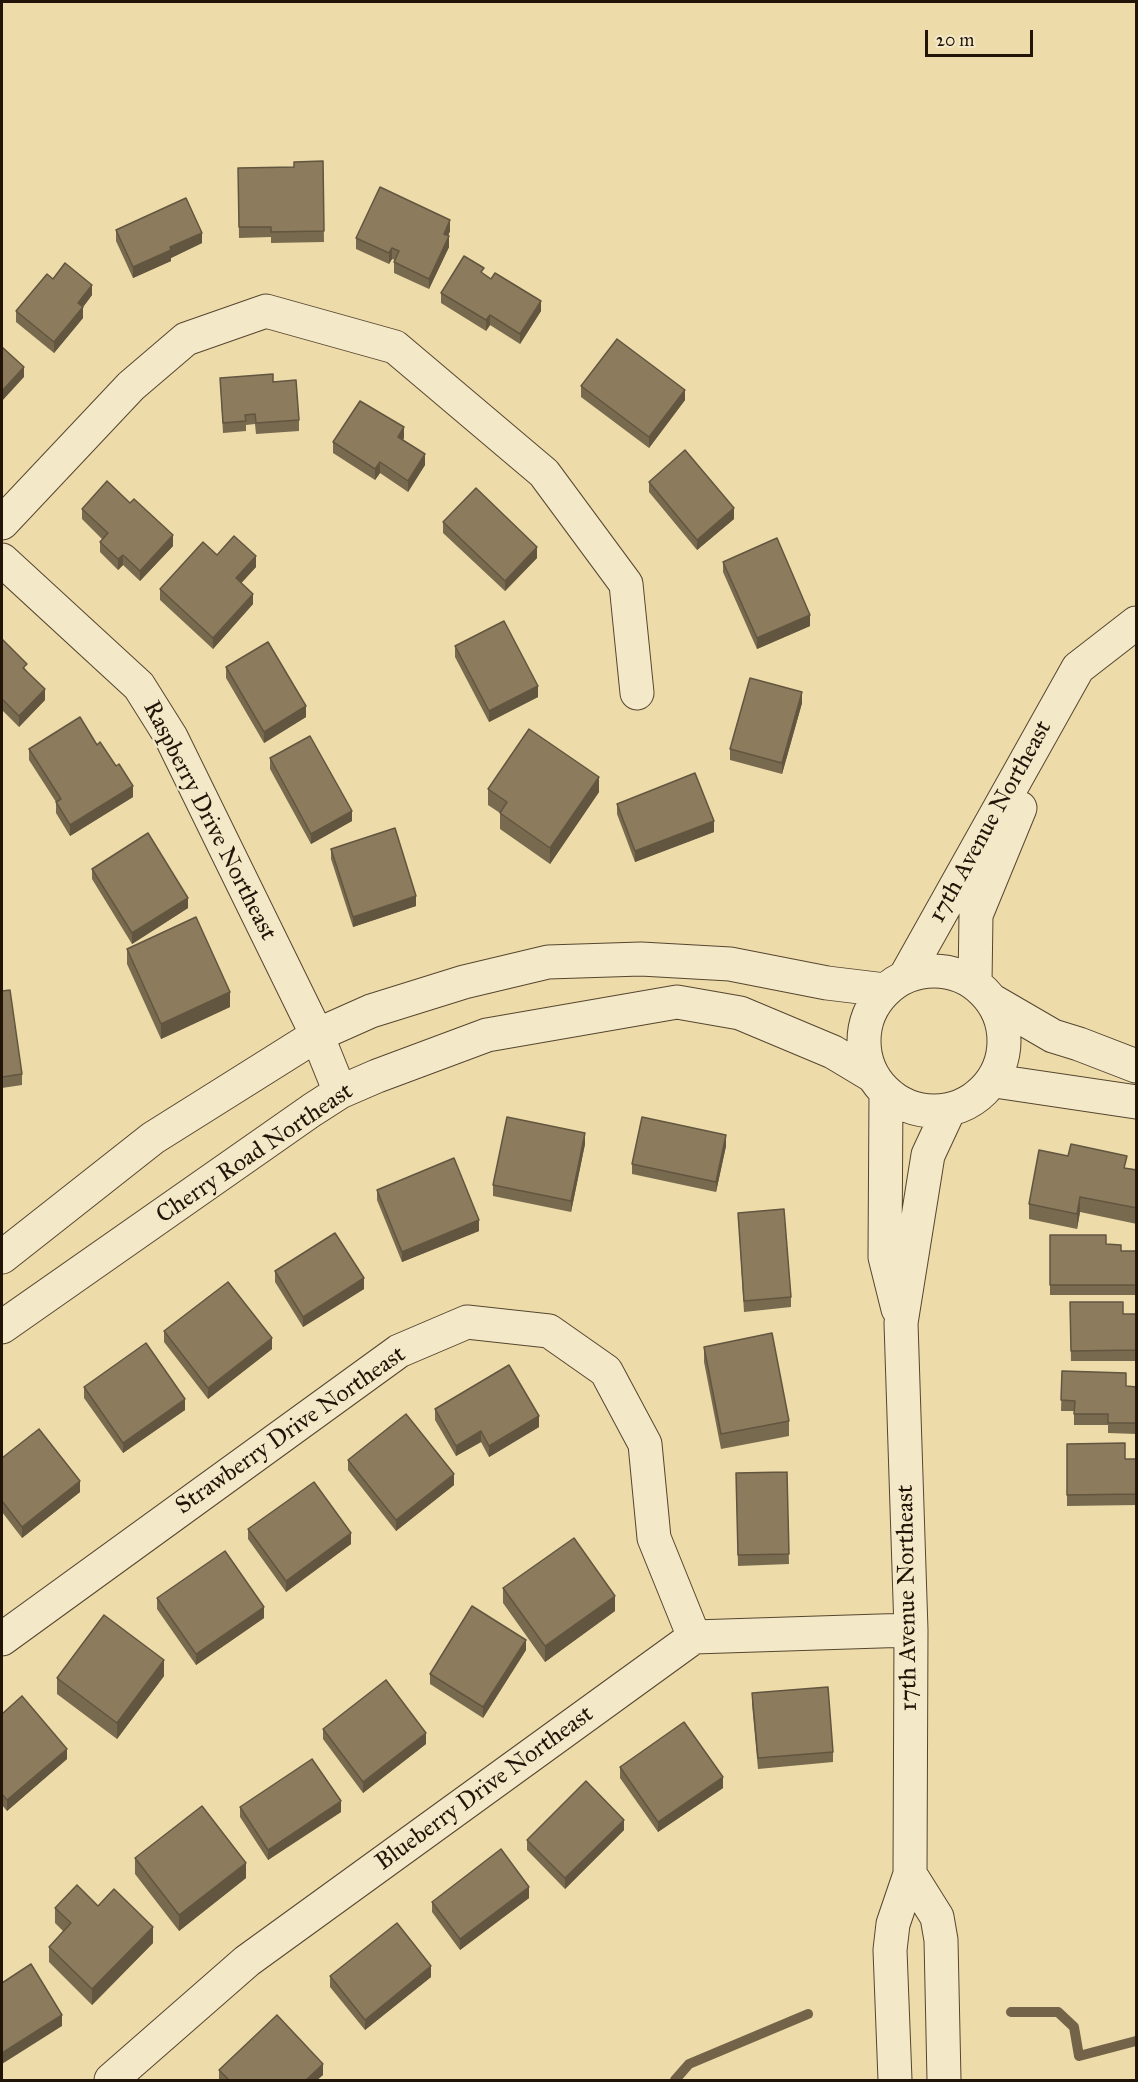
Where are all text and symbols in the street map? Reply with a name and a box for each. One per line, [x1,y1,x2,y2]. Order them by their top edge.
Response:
scale bar [928,18,1036,56]
text: 20 m [936,29,974,51]
street label: Raspberry Drive Northeast [136,696,282,946]
street label: 17th Avenue Northeast [923,716,1059,928]
street label: Cherry Road Northeast [151,1078,359,1230]
street label: Strawberry Drive Northeast [171,1341,411,1521]
street label: 17th Avenue Northeast [892,1484,924,1712]
street label: Blueberry Drive Northeast [371,1700,599,1878]

